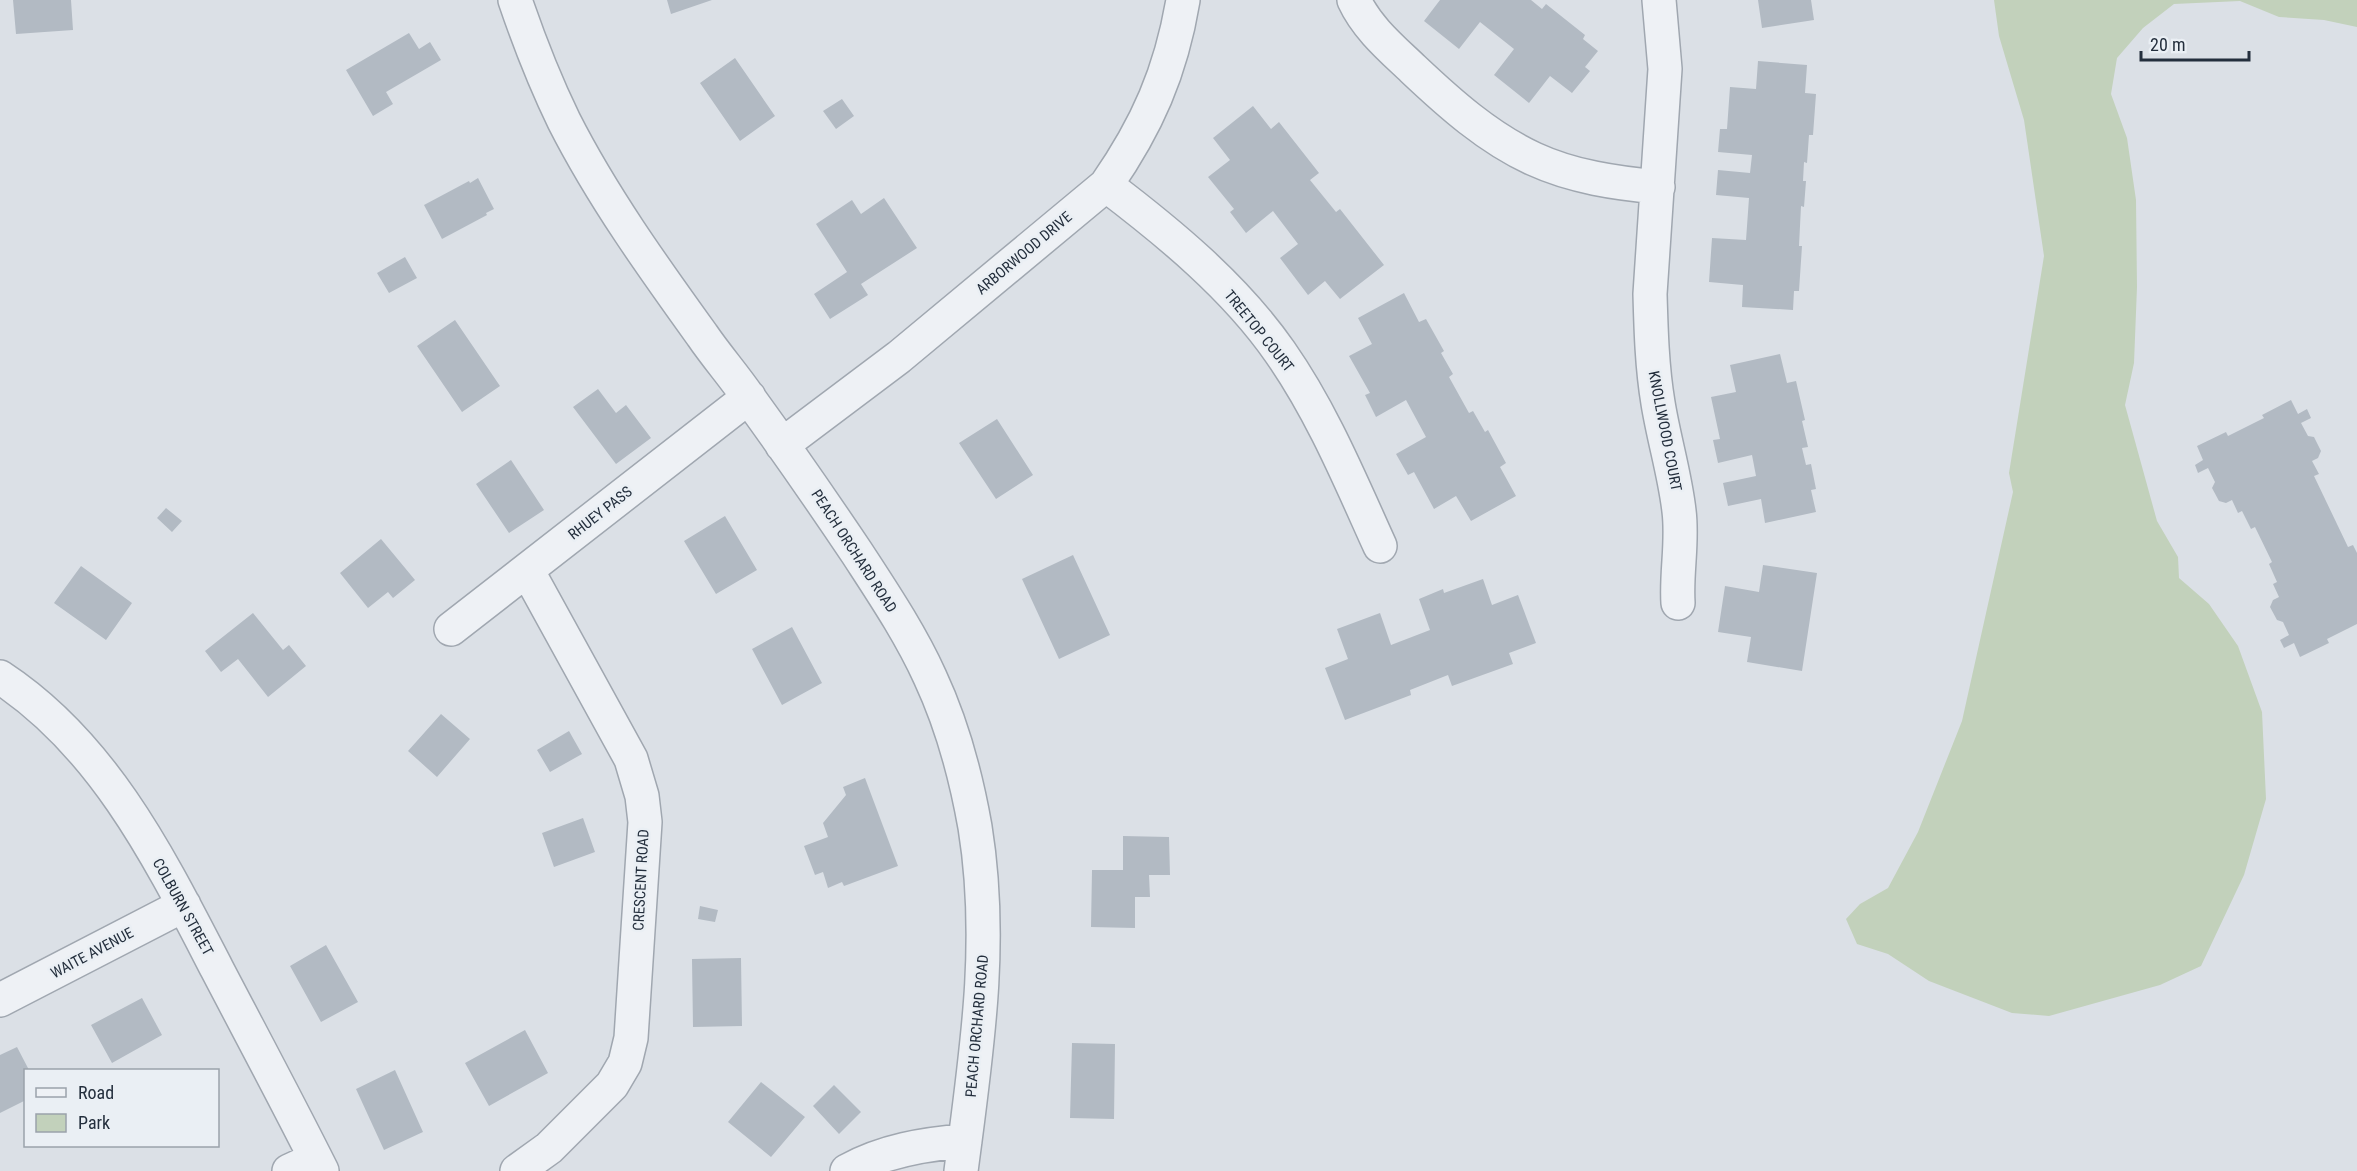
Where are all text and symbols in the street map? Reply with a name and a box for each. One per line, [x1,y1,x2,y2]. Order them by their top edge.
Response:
scale bar [2141,24,2249,62]
text: 20 m [2150,34,2185,55]
street label: ARBORWOOD DRIVE [972,208,1076,298]
street label: TREETOP COURT [1220,286,1298,376]
street label: KNOLLWOOD COURT [1644,369,1686,493]
street label: RHUEY PASS [565,482,636,543]
street label: PEACH ORCHARD ROAD [807,486,901,616]
street label: CRESCENT ROAD [629,829,653,931]
street label: COLBURN STREET [149,855,217,959]
street label: WAITE AVENUE [48,924,136,982]
street label: PEACH ORCHARD ROAD [962,954,992,1098]
legend [24,1069,219,1147]
text: Road [78,1082,114,1103]
text: Park [78,1112,110,1133]

